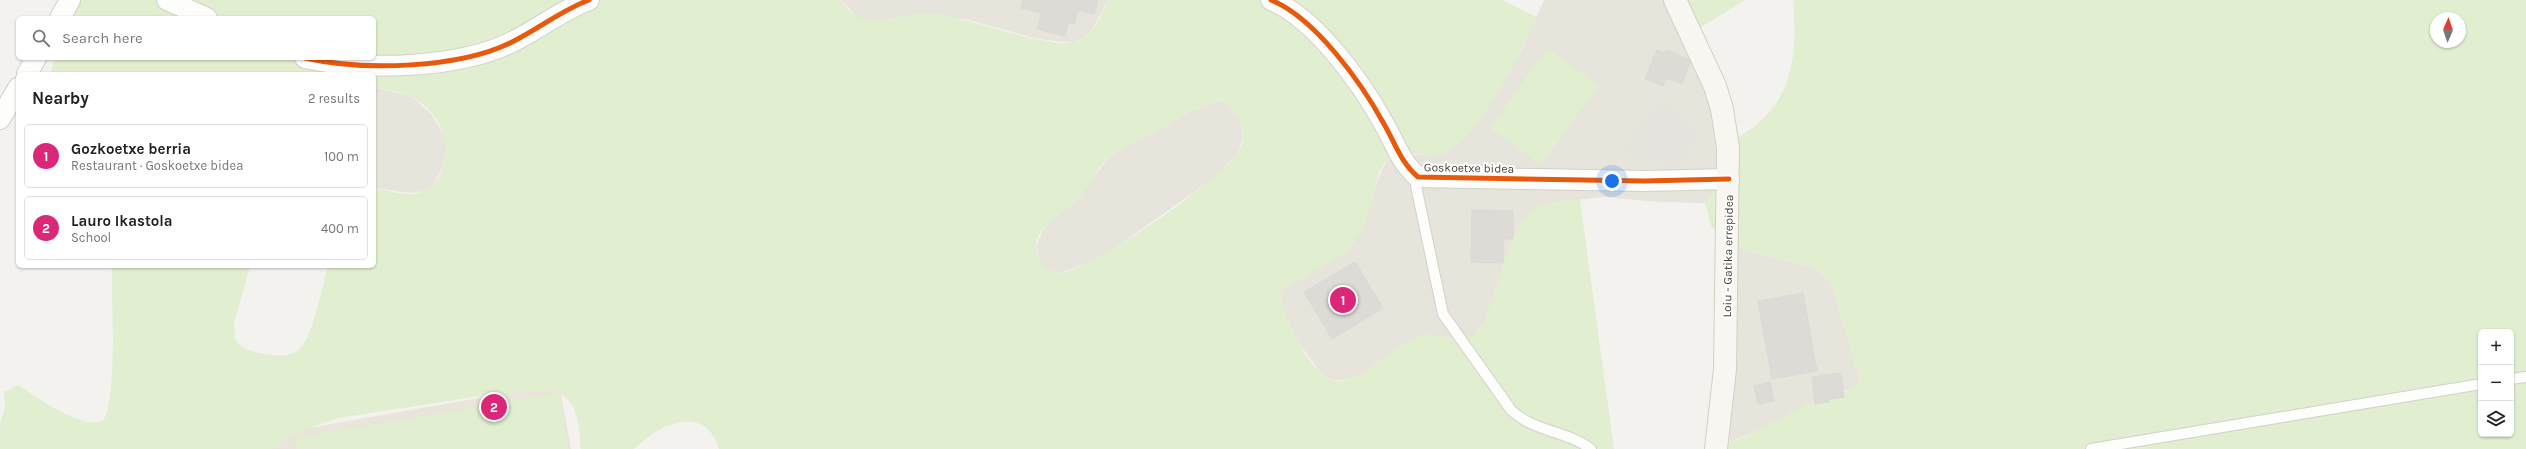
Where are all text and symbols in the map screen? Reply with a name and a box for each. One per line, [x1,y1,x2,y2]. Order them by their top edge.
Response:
north arrow [2430,12,2466,48]
search box [16,16,376,60]
icon: search [30,27,52,49]
text: Search here [62,29,143,47]
text: Nearby [32,88,89,108]
text: 2 results [308,91,360,106]
text: Gozkoetxe berria [71,140,191,158]
text: 1 [44,149,48,164]
text: 100 m [324,149,359,164]
text: Restaurant · Goskoetxe bidea [71,158,243,173]
street label: Goskoetxe bidea [1424,160,1514,176]
your location [1602,171,1622,191]
street label: Loiu - Gatika errepidea [1720,194,1736,318]
text: Lauro Ikastola [71,212,173,230]
text: 2 [42,221,50,236]
text: 400 m [321,221,359,236]
text: School [71,230,111,245]
pin: 1 [1330,285,1356,315]
map controls [2478,329,2514,437]
button: + [2478,329,2514,365]
button: − [2478,365,2514,401]
pin: 2 [481,392,507,422]
button: layers [2478,401,2514,437]

